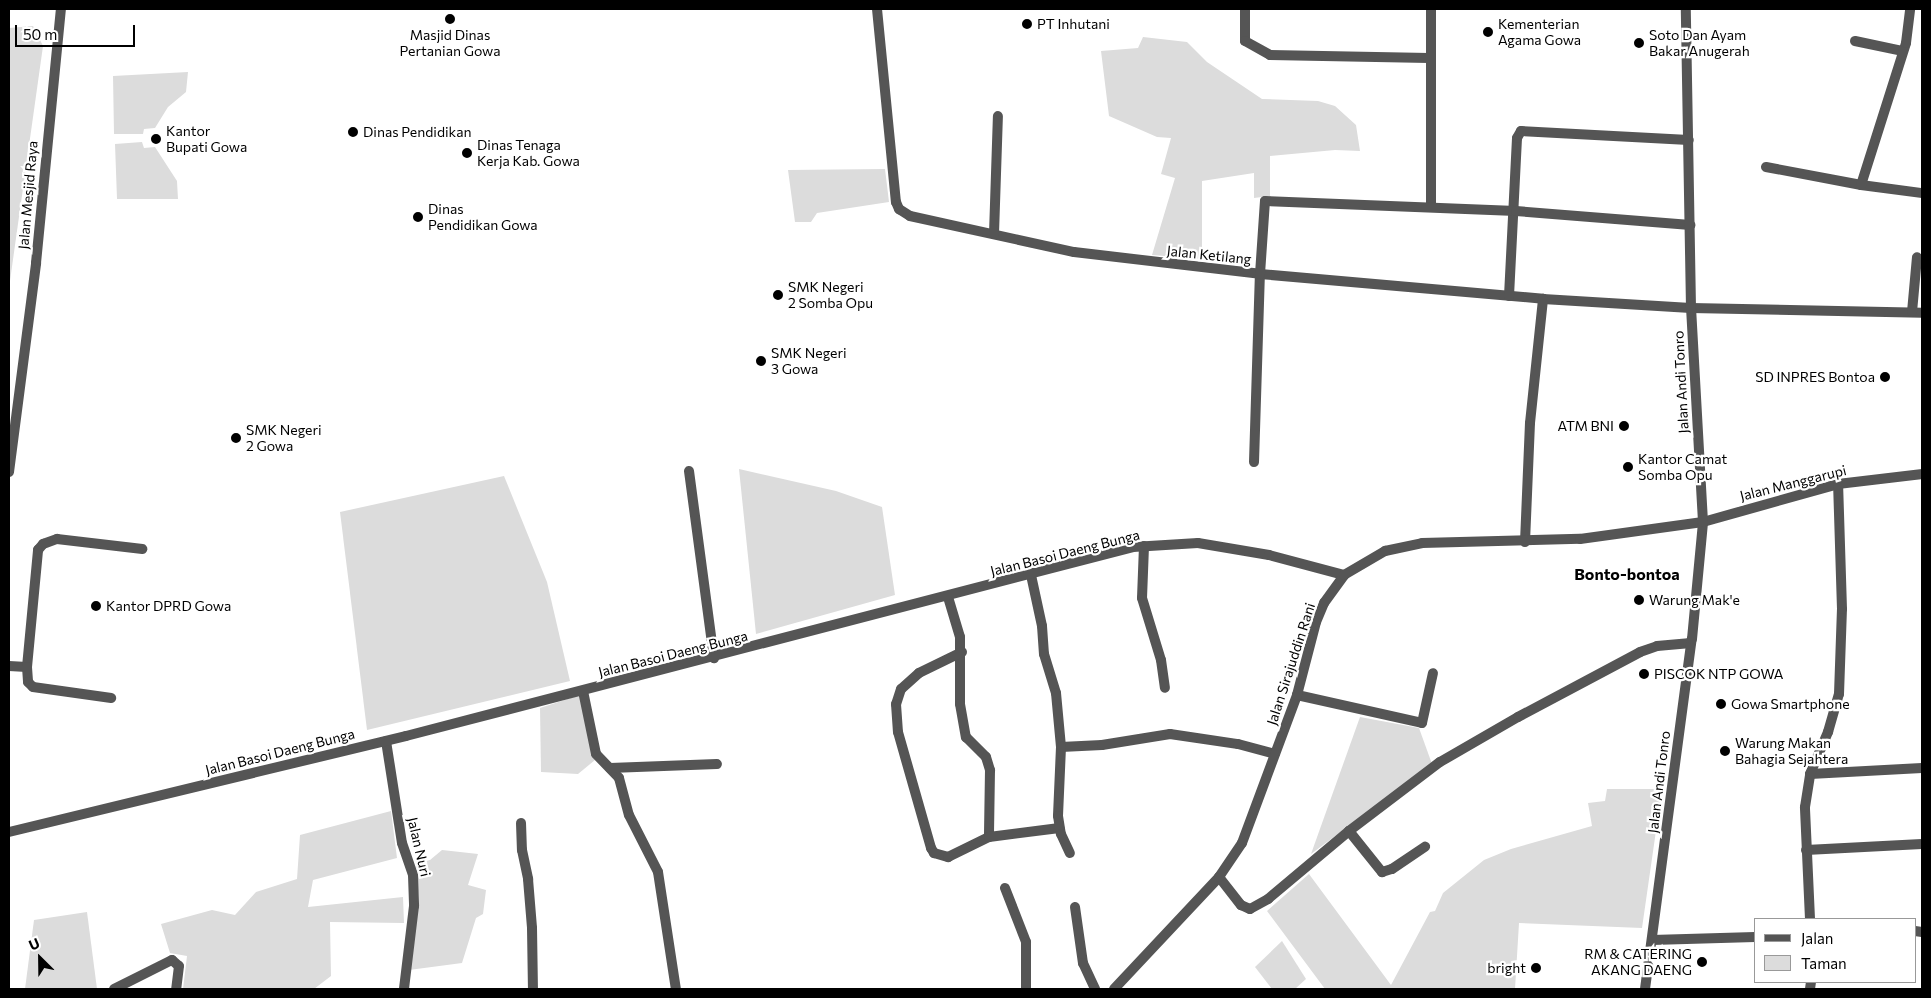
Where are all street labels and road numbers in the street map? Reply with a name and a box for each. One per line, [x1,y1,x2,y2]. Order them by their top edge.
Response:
street label: Jalan Mesjid Raya [15,140,41,250]
street label: Jalan Ketilang [1166,242,1252,268]
street label: Jalan Andi Tonro [1670,330,1692,434]
street label: Jalan Manggarupi [1738,462,1848,504]
street label: Jalan Basoi Daeng Bunga [989,526,1141,580]
street label: Jalan Sirajuddin Rani [1263,601,1319,727]
street label: Jalan Basoi Daeng Bunga [597,627,749,681]
street label: Jalan Basoi Daeng Bunga [204,725,356,779]
street label: Jalan Andi Tonro [1644,730,1674,834]
street label: Jalan Nuri [404,816,434,878]

